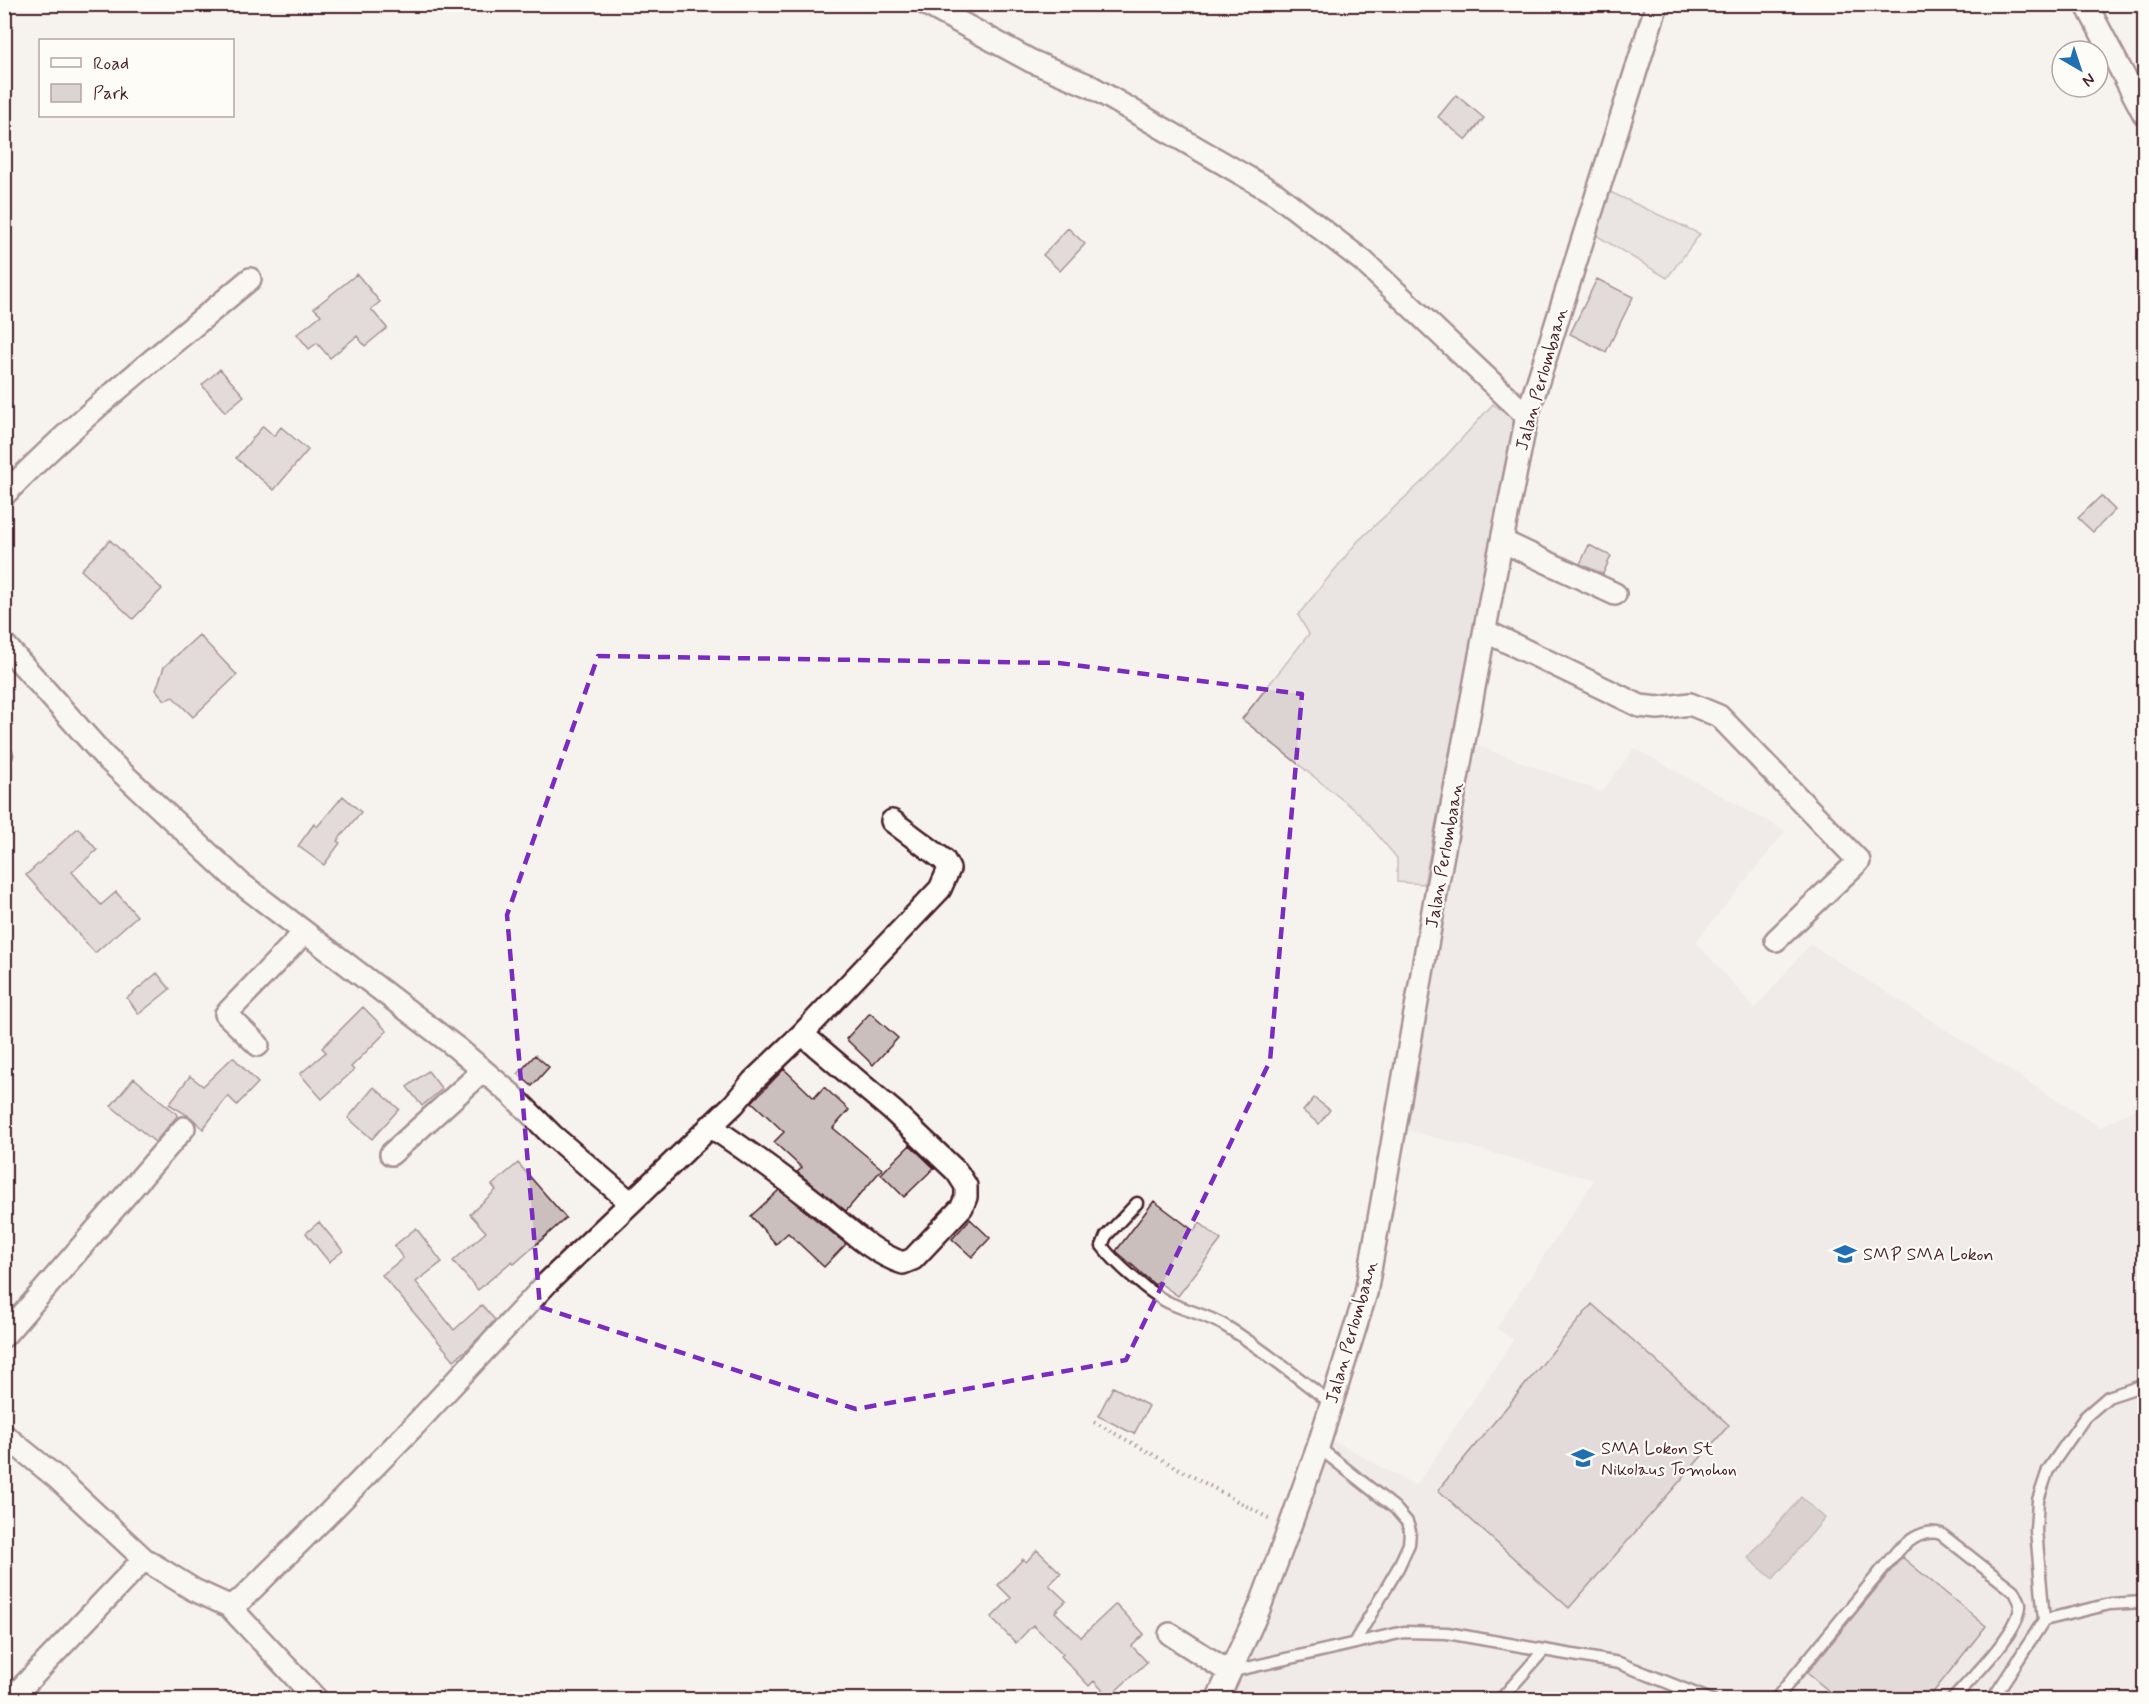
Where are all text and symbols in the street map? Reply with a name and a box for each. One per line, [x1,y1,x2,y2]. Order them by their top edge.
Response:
legend [39,39,234,117]
north arrow [2050,39,2110,99]
text: Road [93,52,129,76]
text: N [2078,68,2099,91]
text: Park [93,82,129,106]
street label: Jalan Perlombaan [1510,305,1574,454]
street label: Jalan Perlombaan [1420,780,1470,930]
school or university icon: SMP SMA Lokon [1832,1241,1858,1267]
place label: SMP SMA Lokon [1863,1243,1994,1267]
street label: Jalan Perlombaan [1320,1258,1384,1407]
place label: SMA Lokon St Nikolaus Tomohon [1601,1437,1737,1482]
school or university icon: SMA Lokon St Nikolaus Tomohon [1570,1445,1596,1471]

